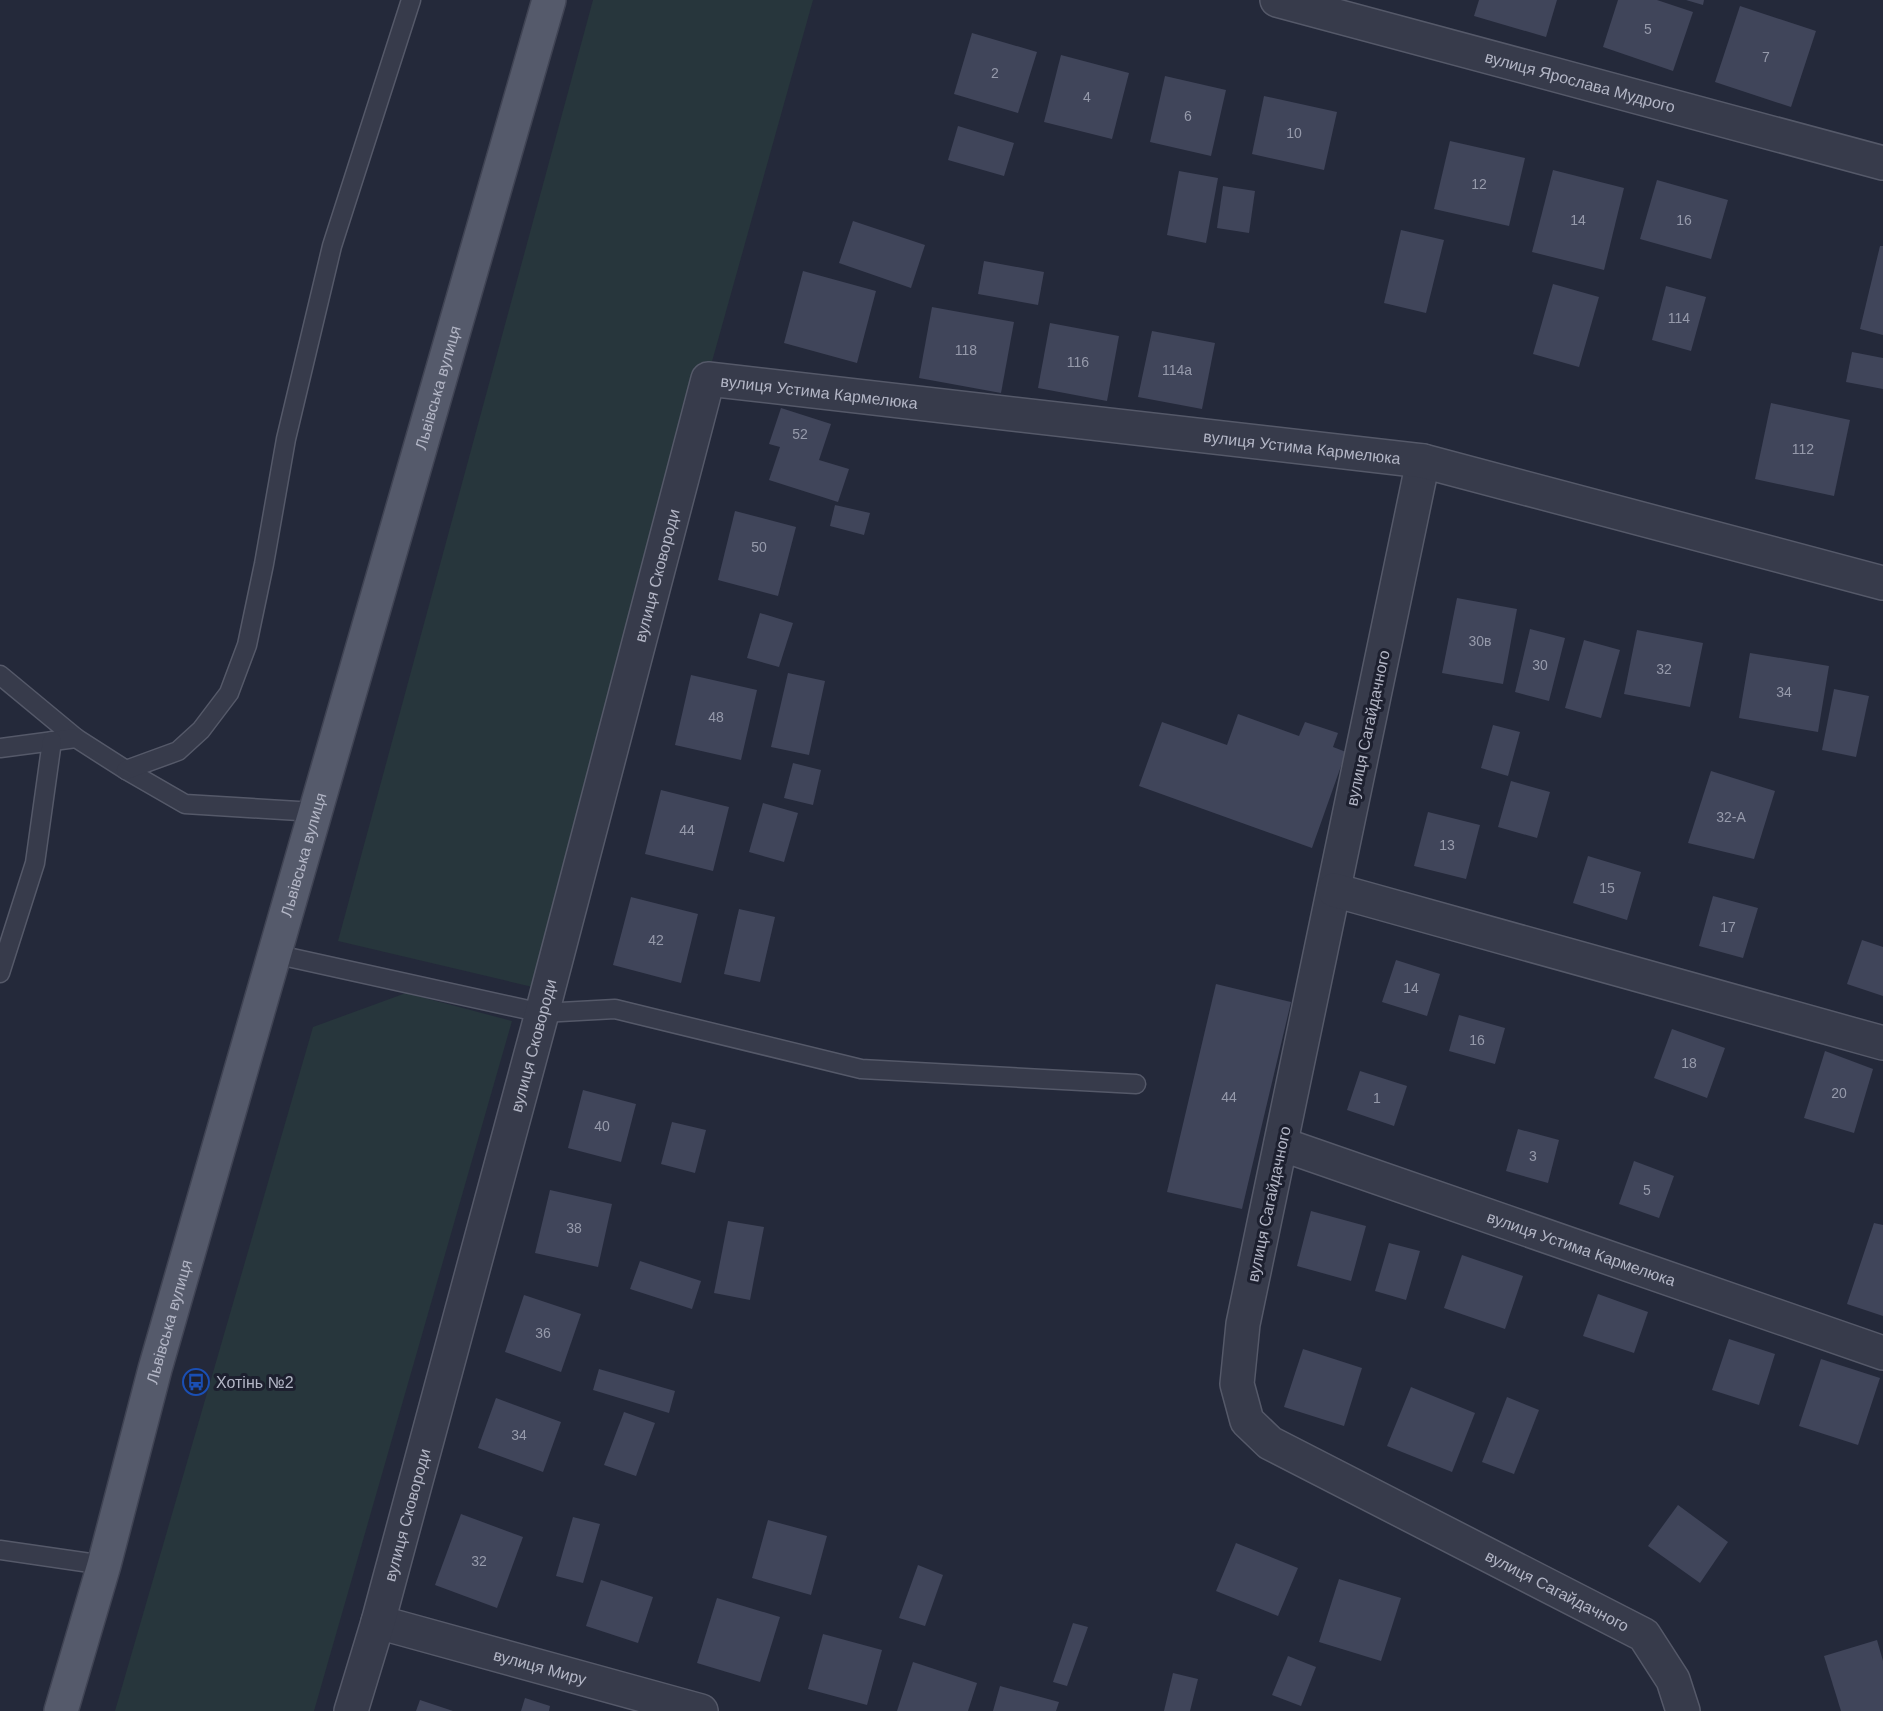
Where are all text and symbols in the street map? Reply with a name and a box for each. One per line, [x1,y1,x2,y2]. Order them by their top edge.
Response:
house number: 5 [1644,21,1652,37]
street label: вулиця Ярослава Мудрого [1483,48,1677,115]
house number: 7 [1762,49,1770,65]
house number: 2 [991,65,999,81]
house number: 4 [1083,89,1091,105]
house number: 6 [1184,108,1192,124]
house number: 10 [1286,125,1302,141]
house number: 12 [1471,176,1487,192]
house number: 14 [1570,212,1586,228]
house number: 16 [1676,212,1692,228]
house number: 114 [1668,310,1690,326]
street label: Львівська вулиця [412,324,463,452]
house number: 118 [955,342,977,358]
house number: 116 [1067,354,1089,370]
house number: 114а [1162,362,1192,378]
street label: вулиця Устима Кармелюка [720,372,919,412]
house number: 52 [792,426,808,442]
street label: вулиця Устима Кармелюка [1203,427,1402,467]
house number: 112 [1792,441,1814,457]
street label: вулиця Сковороди [631,507,682,644]
house number: 50 [751,539,767,555]
house number: 30в [1468,633,1492,649]
street label: вулиця Сагайдачного [1343,649,1393,807]
house number: 30 [1532,657,1548,673]
house number: 32 [1656,661,1672,677]
house number: 34 [1776,684,1792,700]
house number: 48 [708,709,724,725]
street label: Львівська вулиця [277,791,329,919]
house number: 32-А [1716,809,1746,825]
house number: 44 [679,822,695,838]
house number: 13 [1439,837,1455,853]
house number: 15 [1599,880,1615,896]
house number: 17 [1720,919,1736,935]
house number: 42 [648,932,664,948]
street label: вулиця Сковороди [507,977,559,1114]
house number: 14 [1403,980,1419,996]
house number: 16 [1469,1032,1485,1048]
house number: 18 [1681,1055,1697,1071]
house number: 20 [1831,1085,1847,1101]
house number: 44 [1221,1089,1237,1105]
house number: 1 [1373,1090,1381,1106]
house number: 40 [594,1118,610,1134]
street label: вулиця Сагайдачного [1244,1125,1294,1283]
house number: 3 [1529,1148,1537,1164]
house number: 5 [1643,1182,1651,1198]
street label: вулиця Устима Кармелюка [1485,1208,1678,1289]
house number: 38 [566,1220,582,1236]
street label: Львівська вулиця [143,1258,195,1386]
house number: 36 [535,1325,551,1341]
bus stop icon: Хотінь №2 [181,1367,211,1397]
place label: Хотінь №2 [216,1374,294,1391]
house number: 34 [511,1427,527,1443]
street label: вулиця Сковороди [381,1446,433,1583]
street label: вулиця Сагайдачного [1483,1547,1632,1634]
house number: 32 [471,1553,487,1569]
street label: вулиця Миру [492,1646,588,1687]

